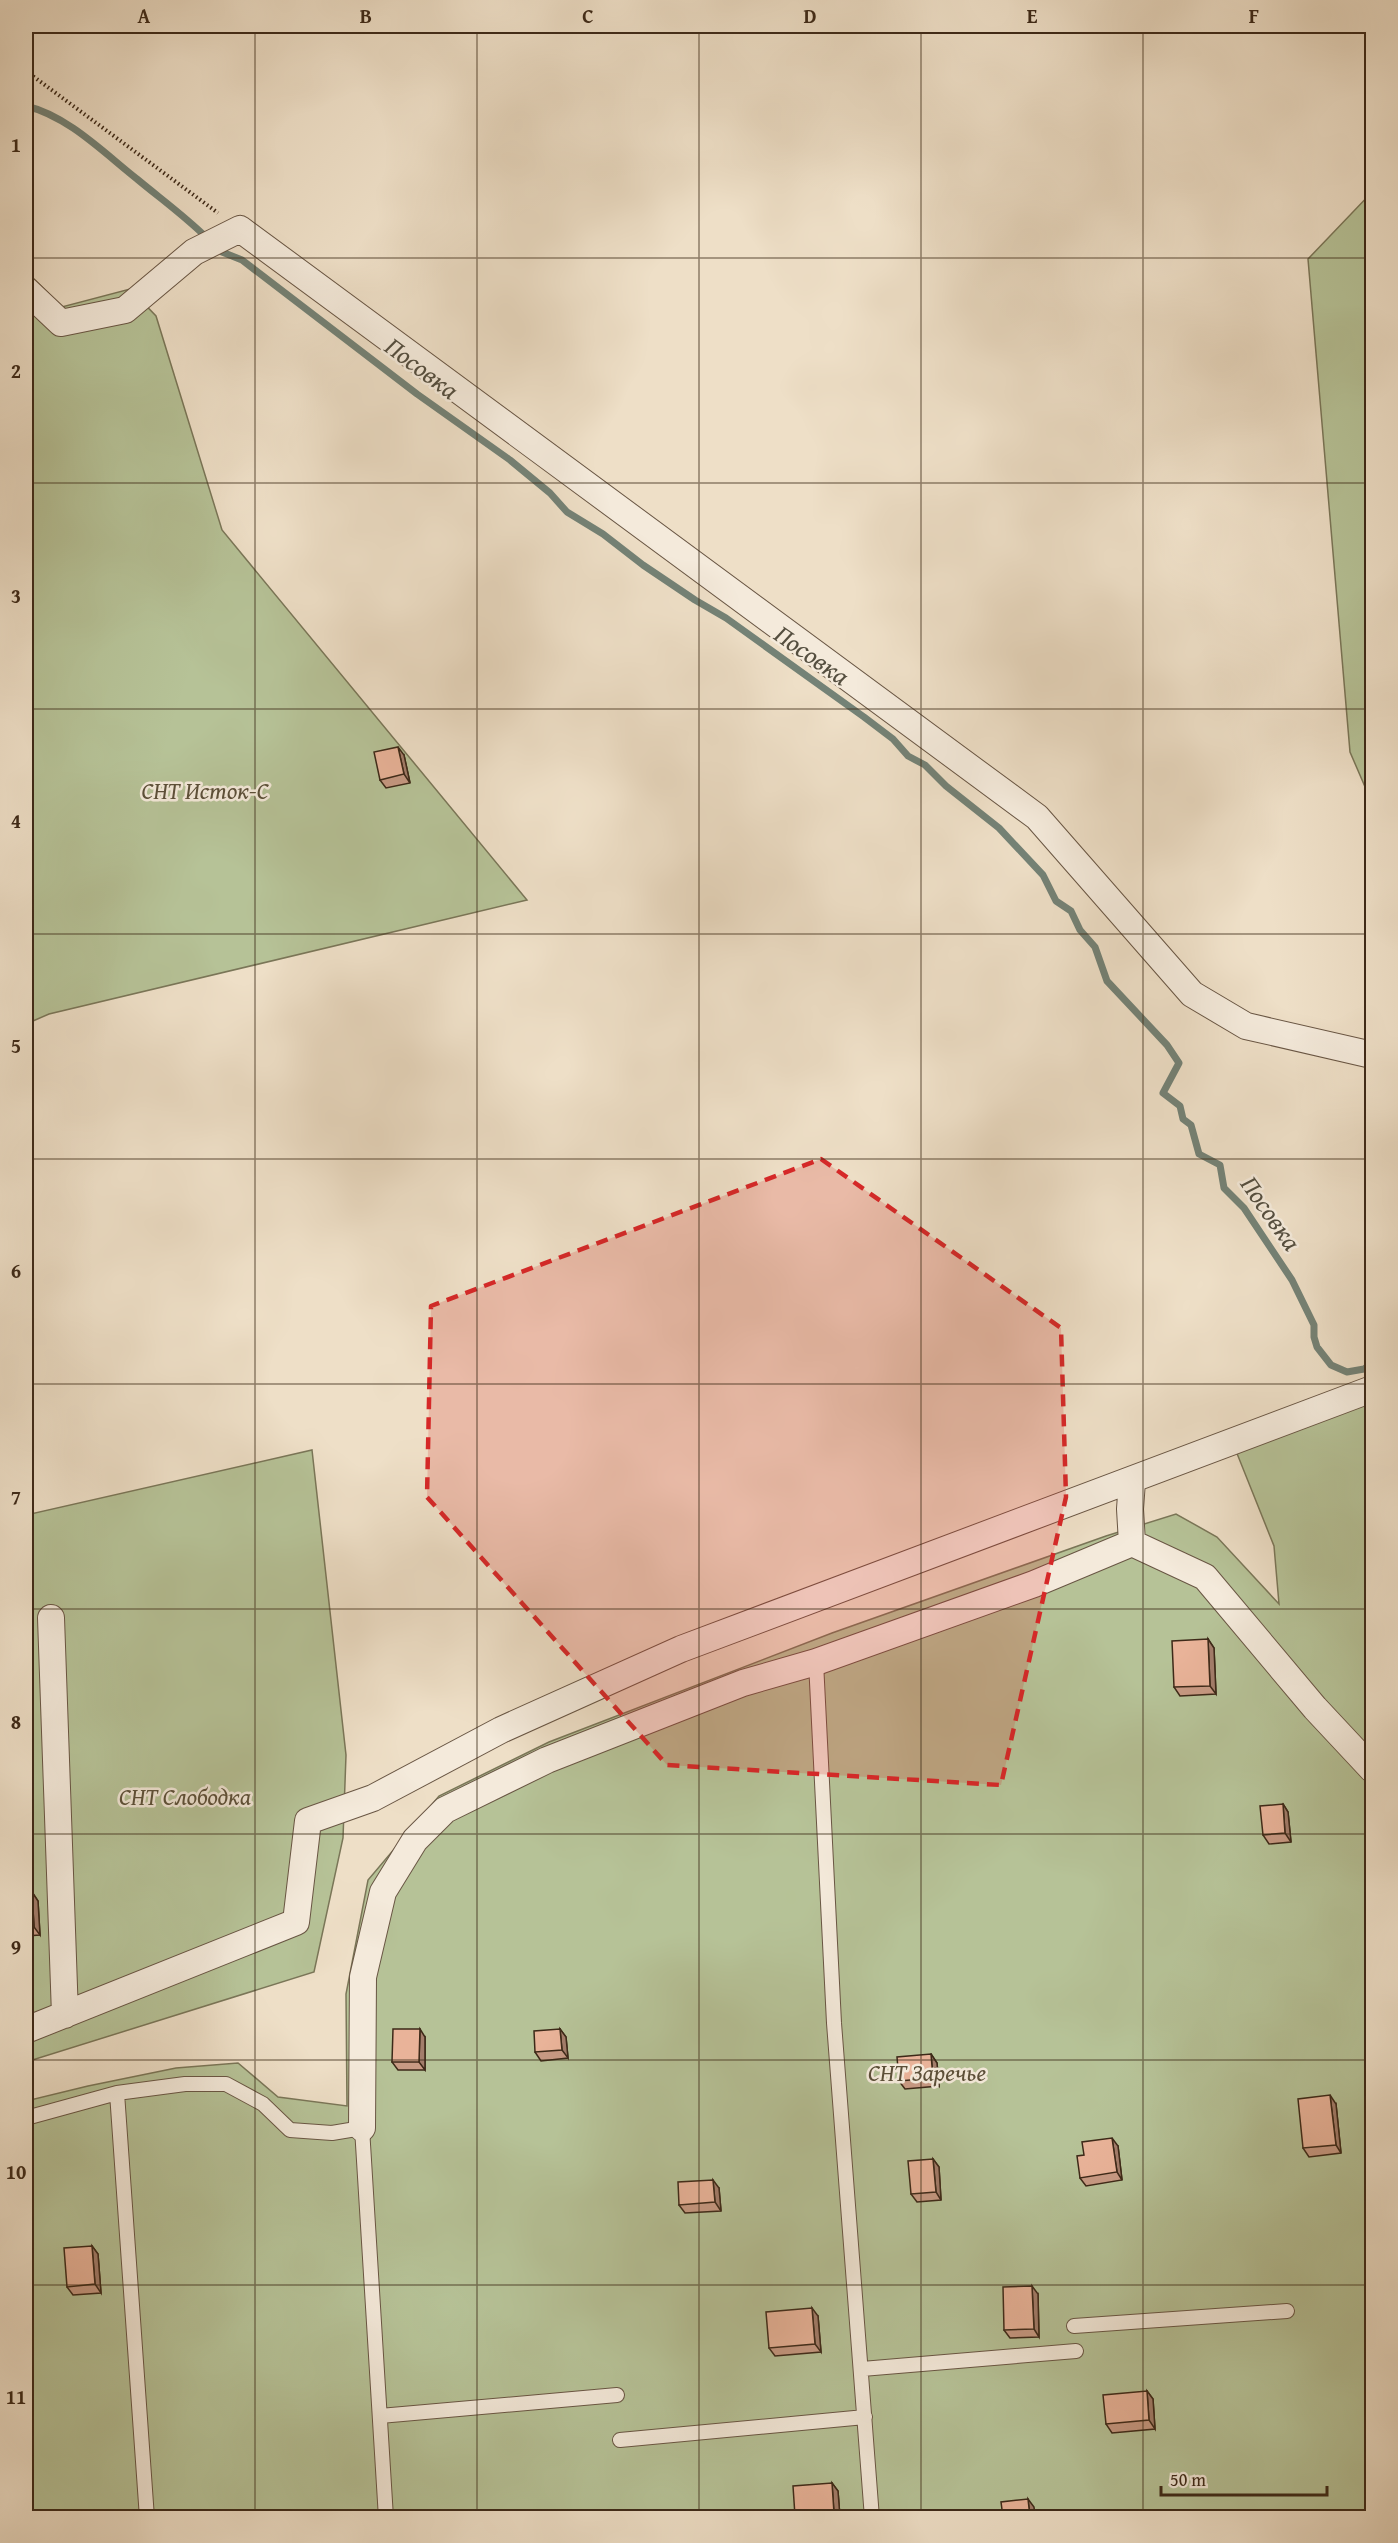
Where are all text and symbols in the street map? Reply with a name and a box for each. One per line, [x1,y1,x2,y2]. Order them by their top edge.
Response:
text: A [138,1,151,30]
text: B [360,1,372,30]
text: C [582,1,594,30]
text: D [803,1,817,30]
text: E [1027,1,1038,30]
text: F [1249,1,1259,30]
text: 1 [11,130,21,159]
water label: Посовка [377,327,468,408]
text: 2 [11,356,21,385]
text: 3 [11,581,21,610]
water label: Посовка [767,615,858,695]
park label: СНТ Исток-С [141,773,270,808]
text: 4 [11,806,21,835]
text: 5 [11,1031,21,1060]
water label: Посовка [1231,1167,1311,1258]
text: 6 [11,1256,21,1285]
text: 7 [11,1482,21,1511]
text: 8 [11,1707,21,1736]
park label: СНТ Слободка [119,1779,251,1814]
text: 9 [11,1932,21,1961]
park label: СНТ Заречье [868,2055,986,2090]
text: 10 [6,2157,26,2186]
text: 11 [6,2382,26,2411]
scale bar [1161,2459,1328,2497]
text: 50 m [1170,2466,1206,2493]

